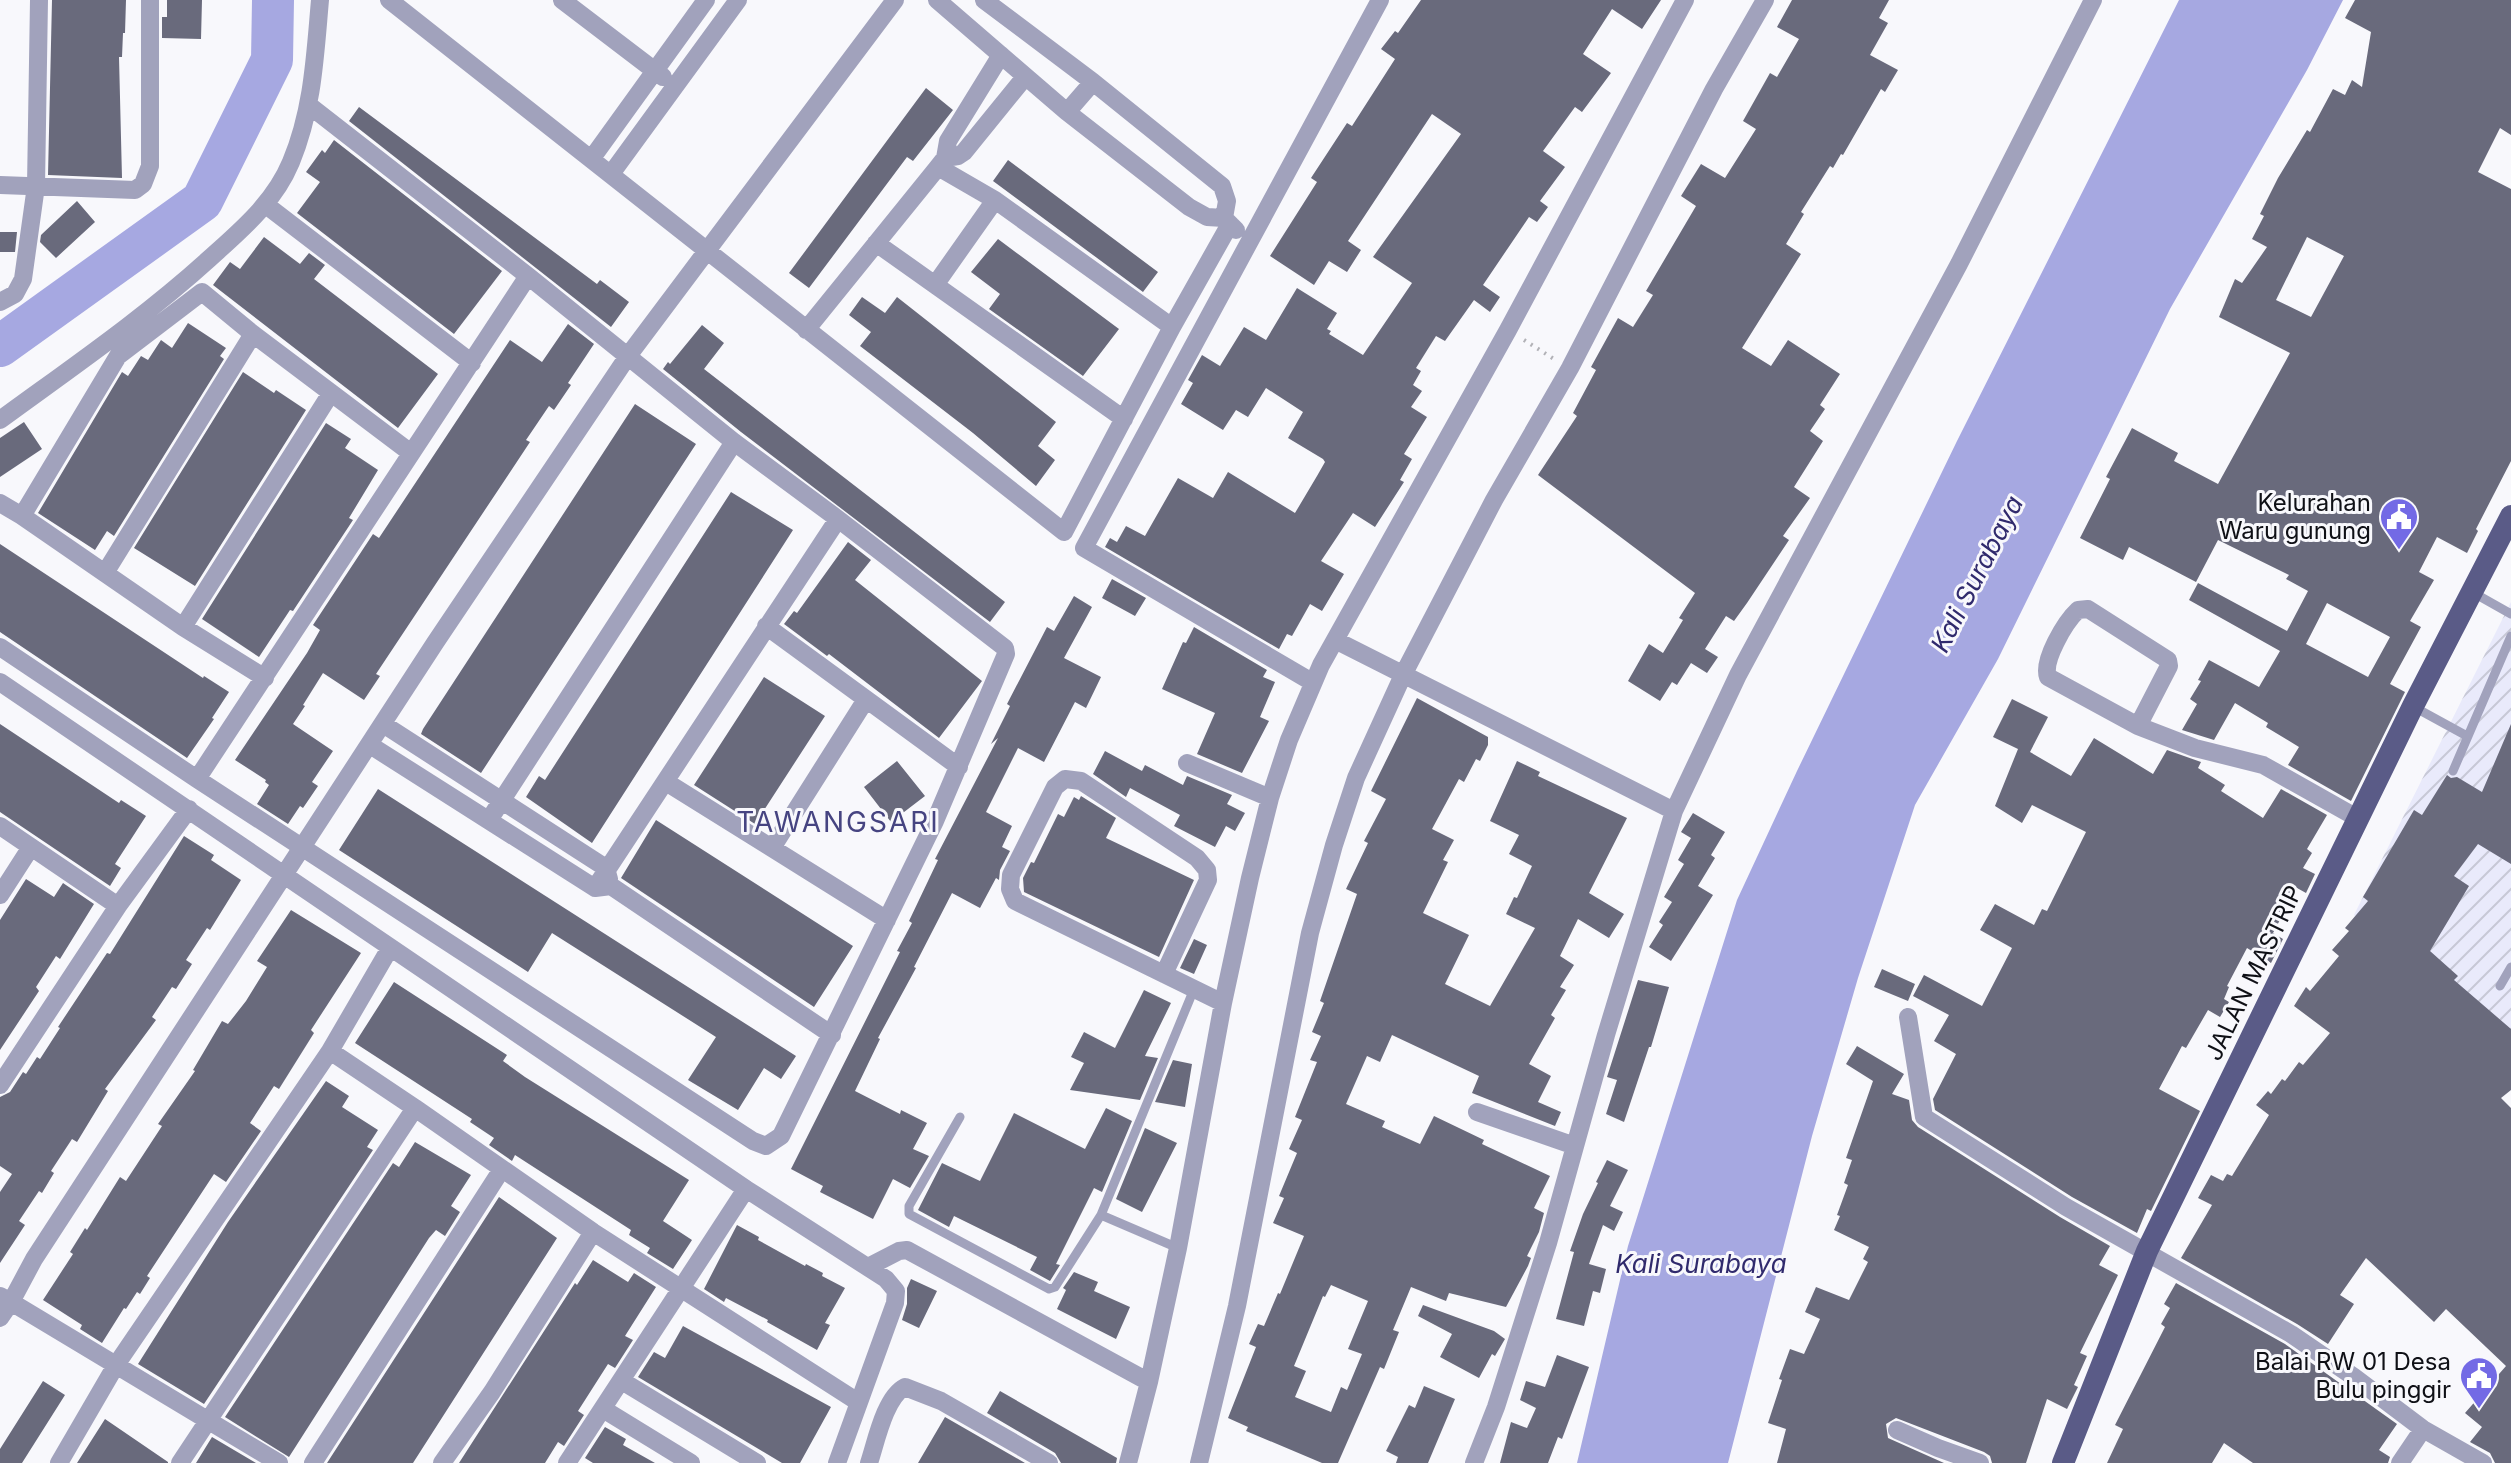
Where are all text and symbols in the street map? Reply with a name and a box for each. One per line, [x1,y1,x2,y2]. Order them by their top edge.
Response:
place label: Kelurahan Waru gunung [2219,488,2371,545]
water label: Kali Surabaya [1924,490,2029,657]
public building icon: Kelurahan Waru gunung [2378,496,2420,551]
district label: TAWANGSARI [736,805,940,839]
street label: JALAN MASTRIP [2199,881,2308,1065]
water label: Kali Surabaya [1615,1248,1787,1279]
place label: Balai RW 01 Desa Bulu pinggir [2255,1347,2451,1404]
public building icon: Balai RW 01 Desa Bulu pinggir [2458,1355,2500,1410]

